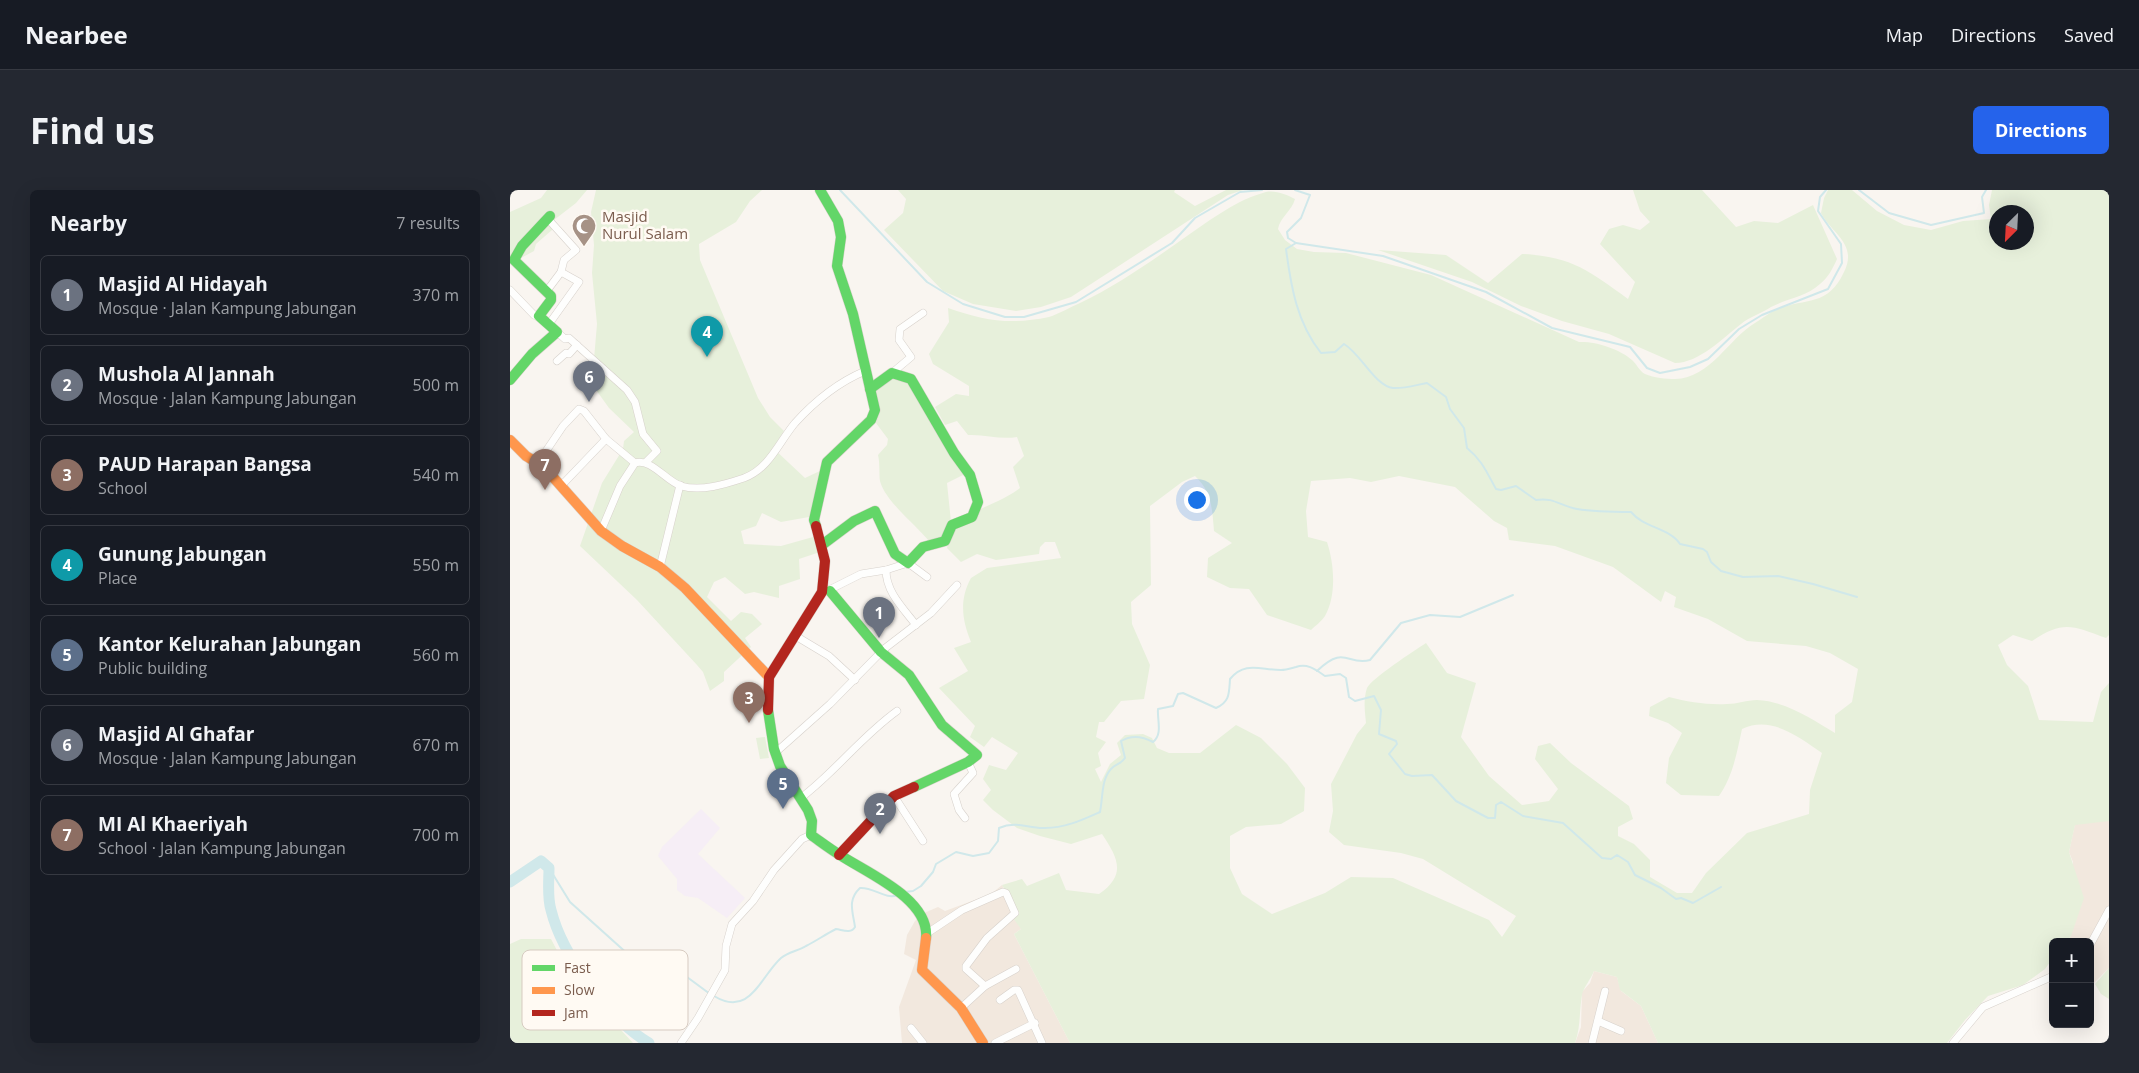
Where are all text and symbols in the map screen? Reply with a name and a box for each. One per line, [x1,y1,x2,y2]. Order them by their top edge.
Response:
text: Nearbee [25,18,128,51]
text: Map [1886,23,1923,47]
text: Directions [1951,23,2036,47]
text: Saved [2064,23,2114,47]
button: Directions [1973,106,2109,154]
text: Find us [30,107,155,154]
north arrow [1989,205,2034,250]
place label: Masjid Nurul Salam [602,206,688,243]
text: Nearby [50,209,127,237]
text: 7 results [396,212,460,234]
mosque icon: Masjid Nurul Salam [571,213,597,247]
text: Masjid Al Hidayah [98,271,268,297]
text: 1 [62,284,72,306]
text: 370 m [413,284,459,306]
text: Mosque · Jalan Kampung Jabungan [98,297,357,319]
pin: 4 [691,316,723,357]
text: Mushola Al Jannah [98,361,275,387]
pin: 6 [573,361,605,402]
text: 2 [62,374,72,396]
text: 500 m [413,374,459,396]
text: Mosque · Jalan Kampung Jabungan [98,387,357,409]
pin: 7 [529,449,561,490]
text: PAUD Harapan Bangsa [98,451,312,477]
text: 3 [62,464,72,486]
text: 540 m [413,464,459,486]
text: School [98,477,148,499]
your location [1184,487,1210,513]
text: Gunung Jabungan [98,541,267,567]
text: 4 [62,554,72,576]
text: 550 m [413,554,459,576]
text: Place [98,567,137,589]
pin: 1 [863,597,895,638]
text: Kantor Kelurahan Jabungan [98,631,361,657]
text: 5 [62,644,72,666]
text: 560 m [413,644,459,666]
text: Public building [98,657,207,679]
pin: 3 [733,682,765,723]
text: Masjid Al Ghafar [98,721,254,747]
text: 6 [62,734,72,756]
text: 670 m [413,734,459,756]
text: Mosque · Jalan Kampung Jabungan [98,747,357,769]
pin: 5 [767,768,799,809]
pin: 2 [864,793,896,834]
text: MI Al Khaeriyah [98,811,248,837]
text: 7 [62,824,72,846]
text: 700 m [413,824,459,846]
text: School · Jalan Kampung Jabungan [98,837,346,859]
map controls [2049,938,2094,1028]
button: + [2049,938,2094,983]
legend [522,950,688,1030]
text: Fast [564,958,591,977]
text: Slow [564,980,595,999]
button: − [2049,983,2094,1028]
text: Jam [562,1003,589,1022]

